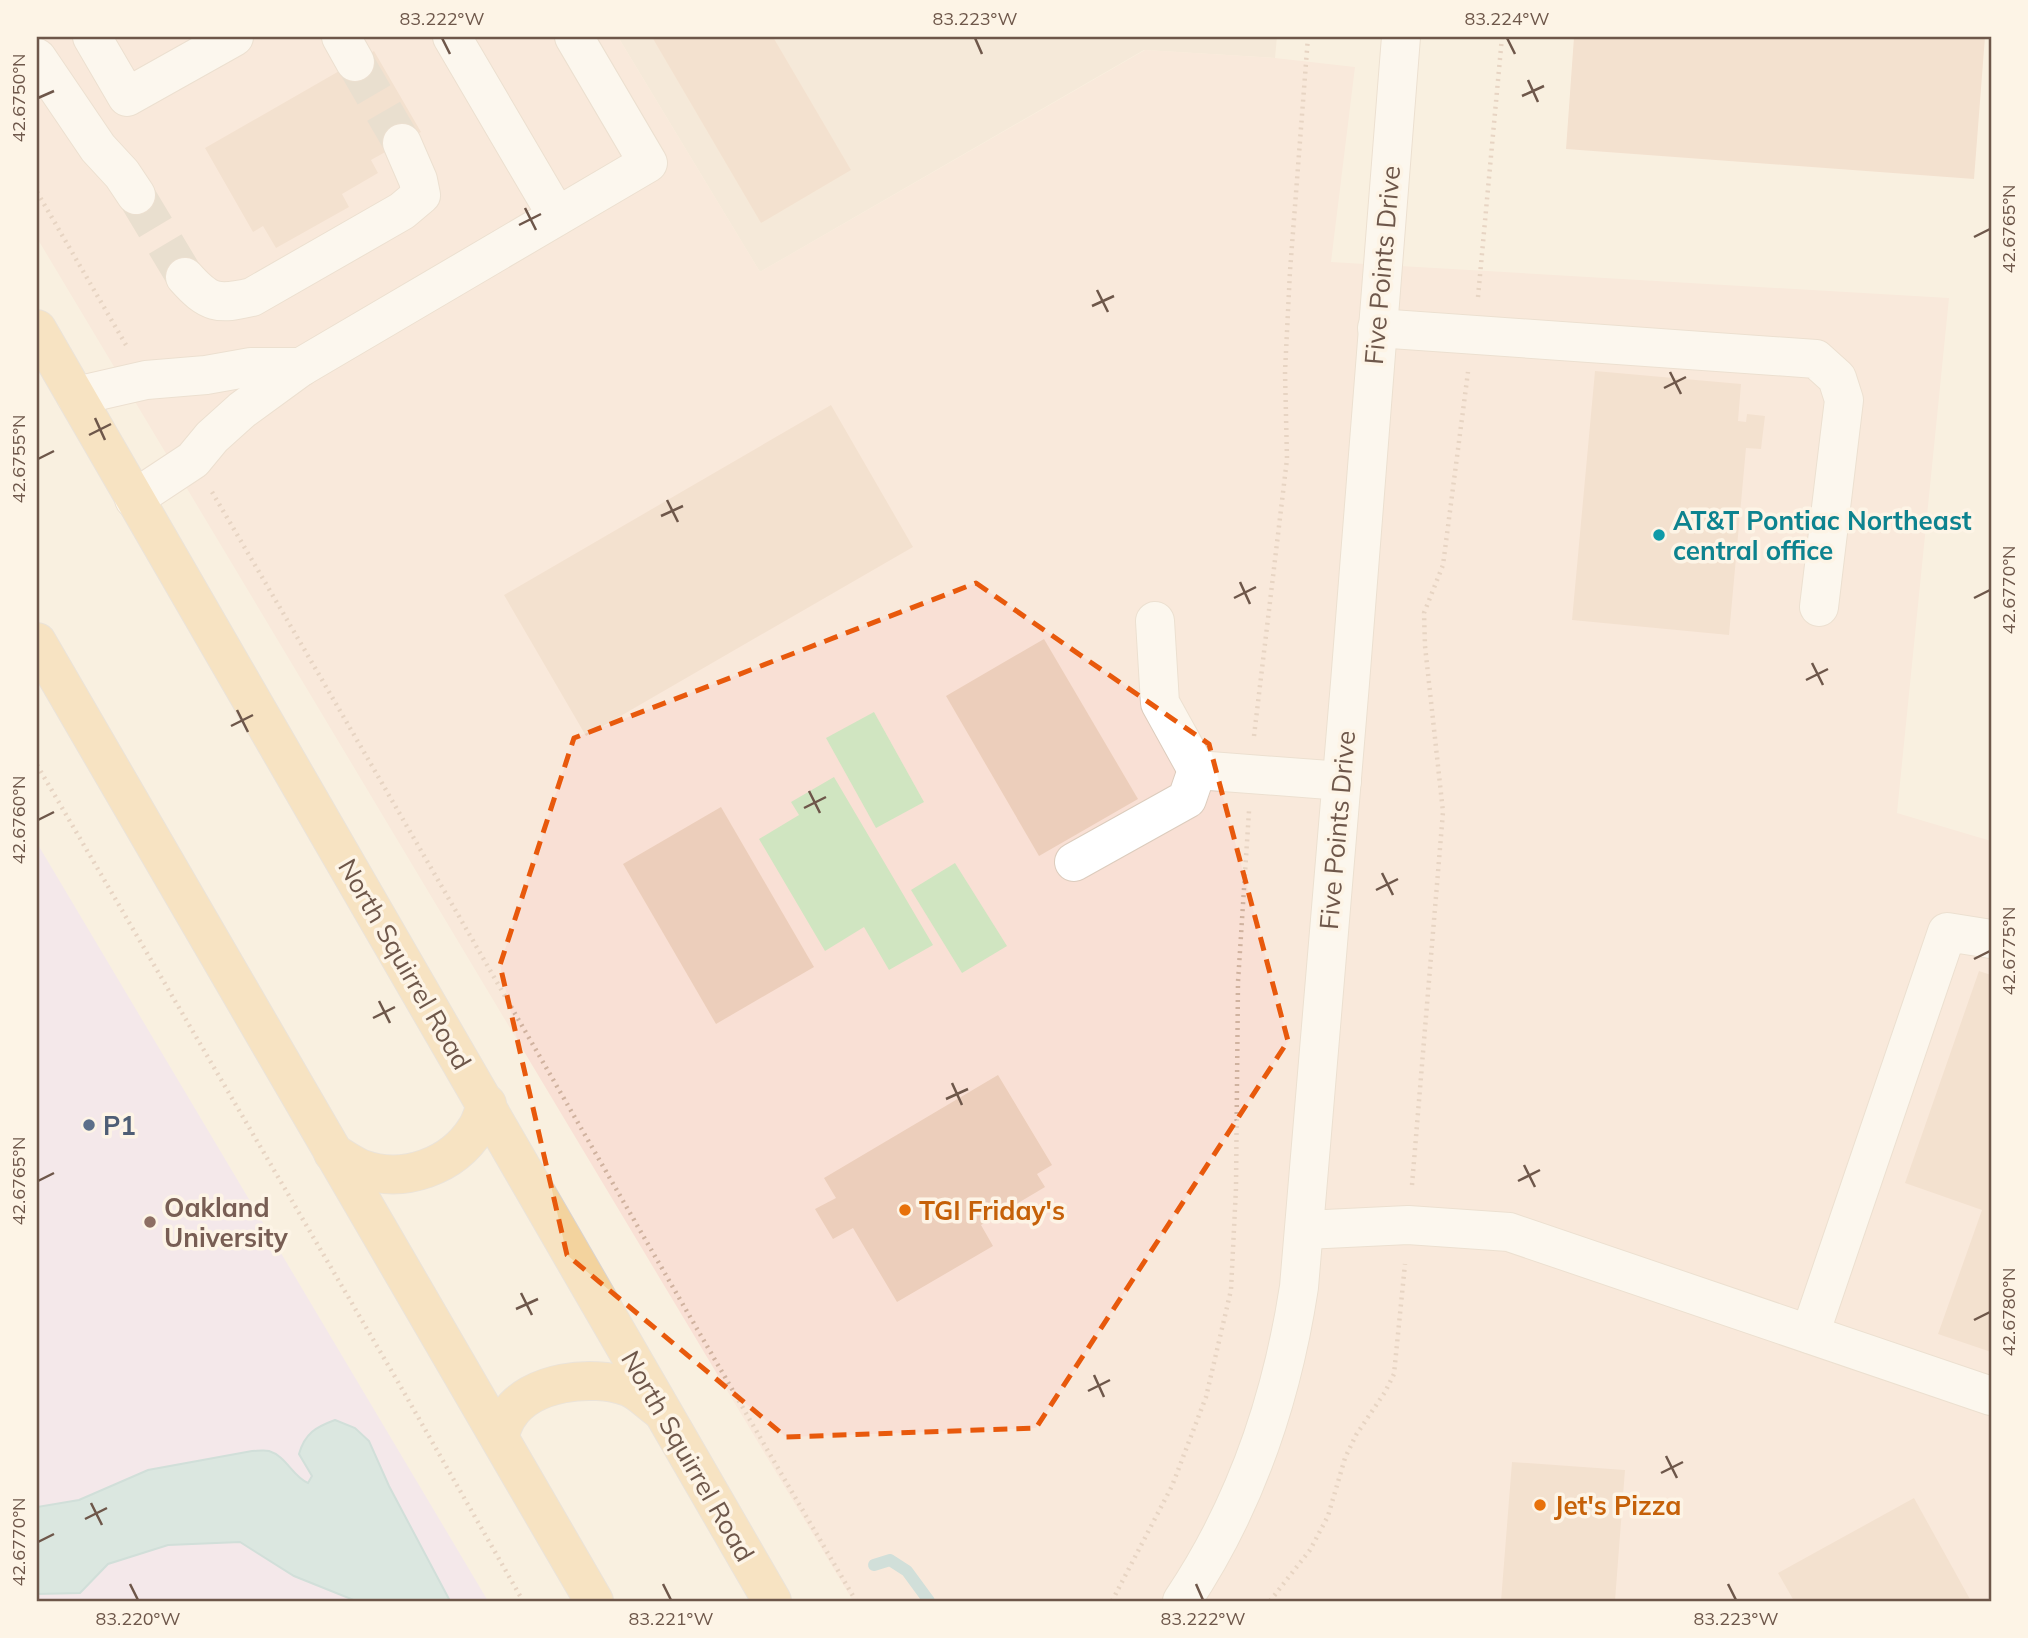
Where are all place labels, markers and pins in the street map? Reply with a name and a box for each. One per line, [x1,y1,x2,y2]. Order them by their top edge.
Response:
place label: AT&T Pontiac Northeast central office [1673,504,1972,567]
marker: AT&T Pontiac Northeast central office [1651,527,1667,543]
place label: P1 [103,1109,136,1142]
marker: P1 [81,1117,97,1133]
place label: Oakland University [164,1191,289,1254]
place label: TGI Friday's [919,1194,1065,1227]
marker: TGI Friday's [897,1202,913,1218]
marker: Oakland University [142,1214,158,1230]
place label: Jet's Pizza [1554,1489,1681,1522]
marker: Jet's Pizza [1532,1497,1548,1513]

